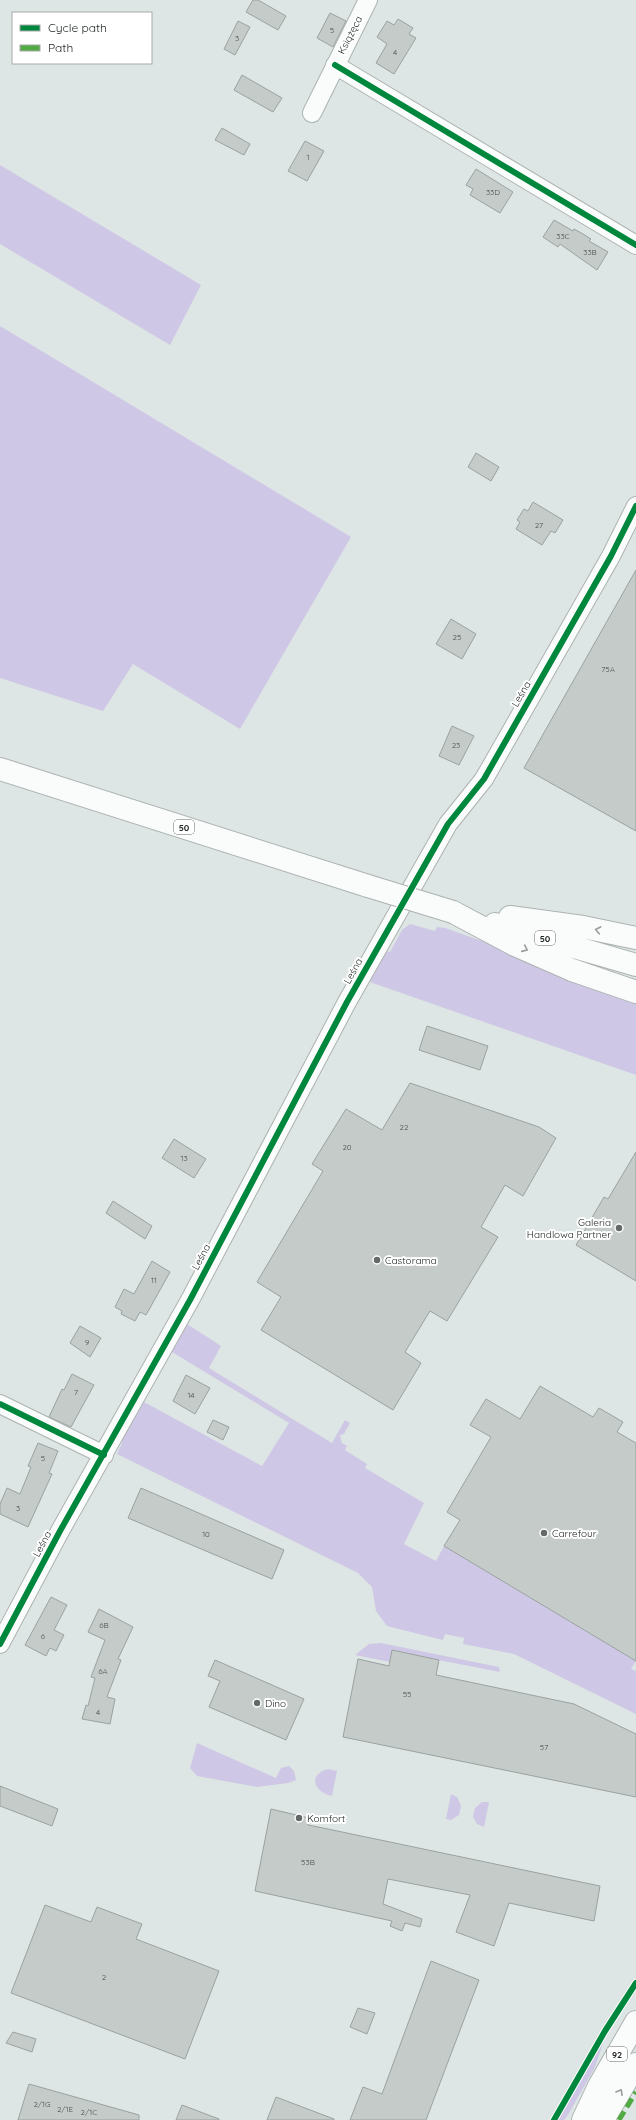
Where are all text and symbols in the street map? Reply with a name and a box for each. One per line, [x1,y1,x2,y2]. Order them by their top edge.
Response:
legend [12,12,152,64]
street label: Książęca [335,14,365,56]
text: Cycle path [48,20,107,35]
house number: 5 [330,25,334,35]
house number: 3 [235,33,239,43]
text: Path [48,40,73,55]
house number: 4 [393,47,397,57]
house number: 1 [307,152,310,162]
house number: 33D [486,187,500,197]
house number: 33C [556,231,570,241]
house number: 33B [583,247,597,257]
house number: 27 [535,520,543,530]
house number: 25 [453,632,461,642]
house number: 75A [601,664,615,674]
street label: Leśna [508,679,534,709]
house number: 23 [452,740,460,750]
road number: 50 [174,820,194,834]
one-way arrow [595,927,601,935]
road number: 50 [535,931,555,945]
one-way arrow [521,945,528,953]
street label: Leśna [341,956,365,986]
house number: 22 [400,1122,409,1132]
house number: 20 [342,1142,352,1152]
house number: 13 [180,1153,188,1163]
place label: Galeria Handlowa Partner [527,1216,611,1241]
marker: Galeria Handlowa Partner [614,1223,624,1233]
street label: Leśna [189,1242,213,1272]
place label: Castorama [385,1254,437,1267]
marker: Castorama [372,1255,382,1265]
house number: 11 [151,1275,157,1285]
house number: 9 [85,1337,90,1347]
house number: 7 [74,1387,78,1397]
house number: 14 [187,1390,195,1400]
house number: 5 [41,1453,45,1463]
house number: 3 [16,1503,20,1513]
place label: Carrefour [552,1527,597,1540]
marker: Carrefour [539,1528,549,1538]
street label: Leśna [30,1529,54,1559]
house number: 10 [202,1529,210,1539]
house number: 6B [99,1620,109,1630]
house number: 6 [41,1631,46,1641]
house number: 6A [98,1666,108,1676]
house number: 55 [403,1689,411,1699]
place label: Dino [265,1697,286,1710]
marker: Dino [252,1698,262,1708]
house number: 4 [96,1707,100,1717]
house number: 57 [540,1742,548,1752]
place label: Komfort [307,1812,346,1825]
marker: Komfort [294,1813,304,1823]
house number: 53B [301,1857,315,1867]
house number: 2 [102,1972,107,1982]
road number: 92 [607,2047,627,2061]
one-way arrow [615,2089,622,2096]
house number: 2/1G [33,2099,51,2109]
house number: 2/1E [57,2104,74,2114]
house number: 2/1C [81,2107,97,2117]

